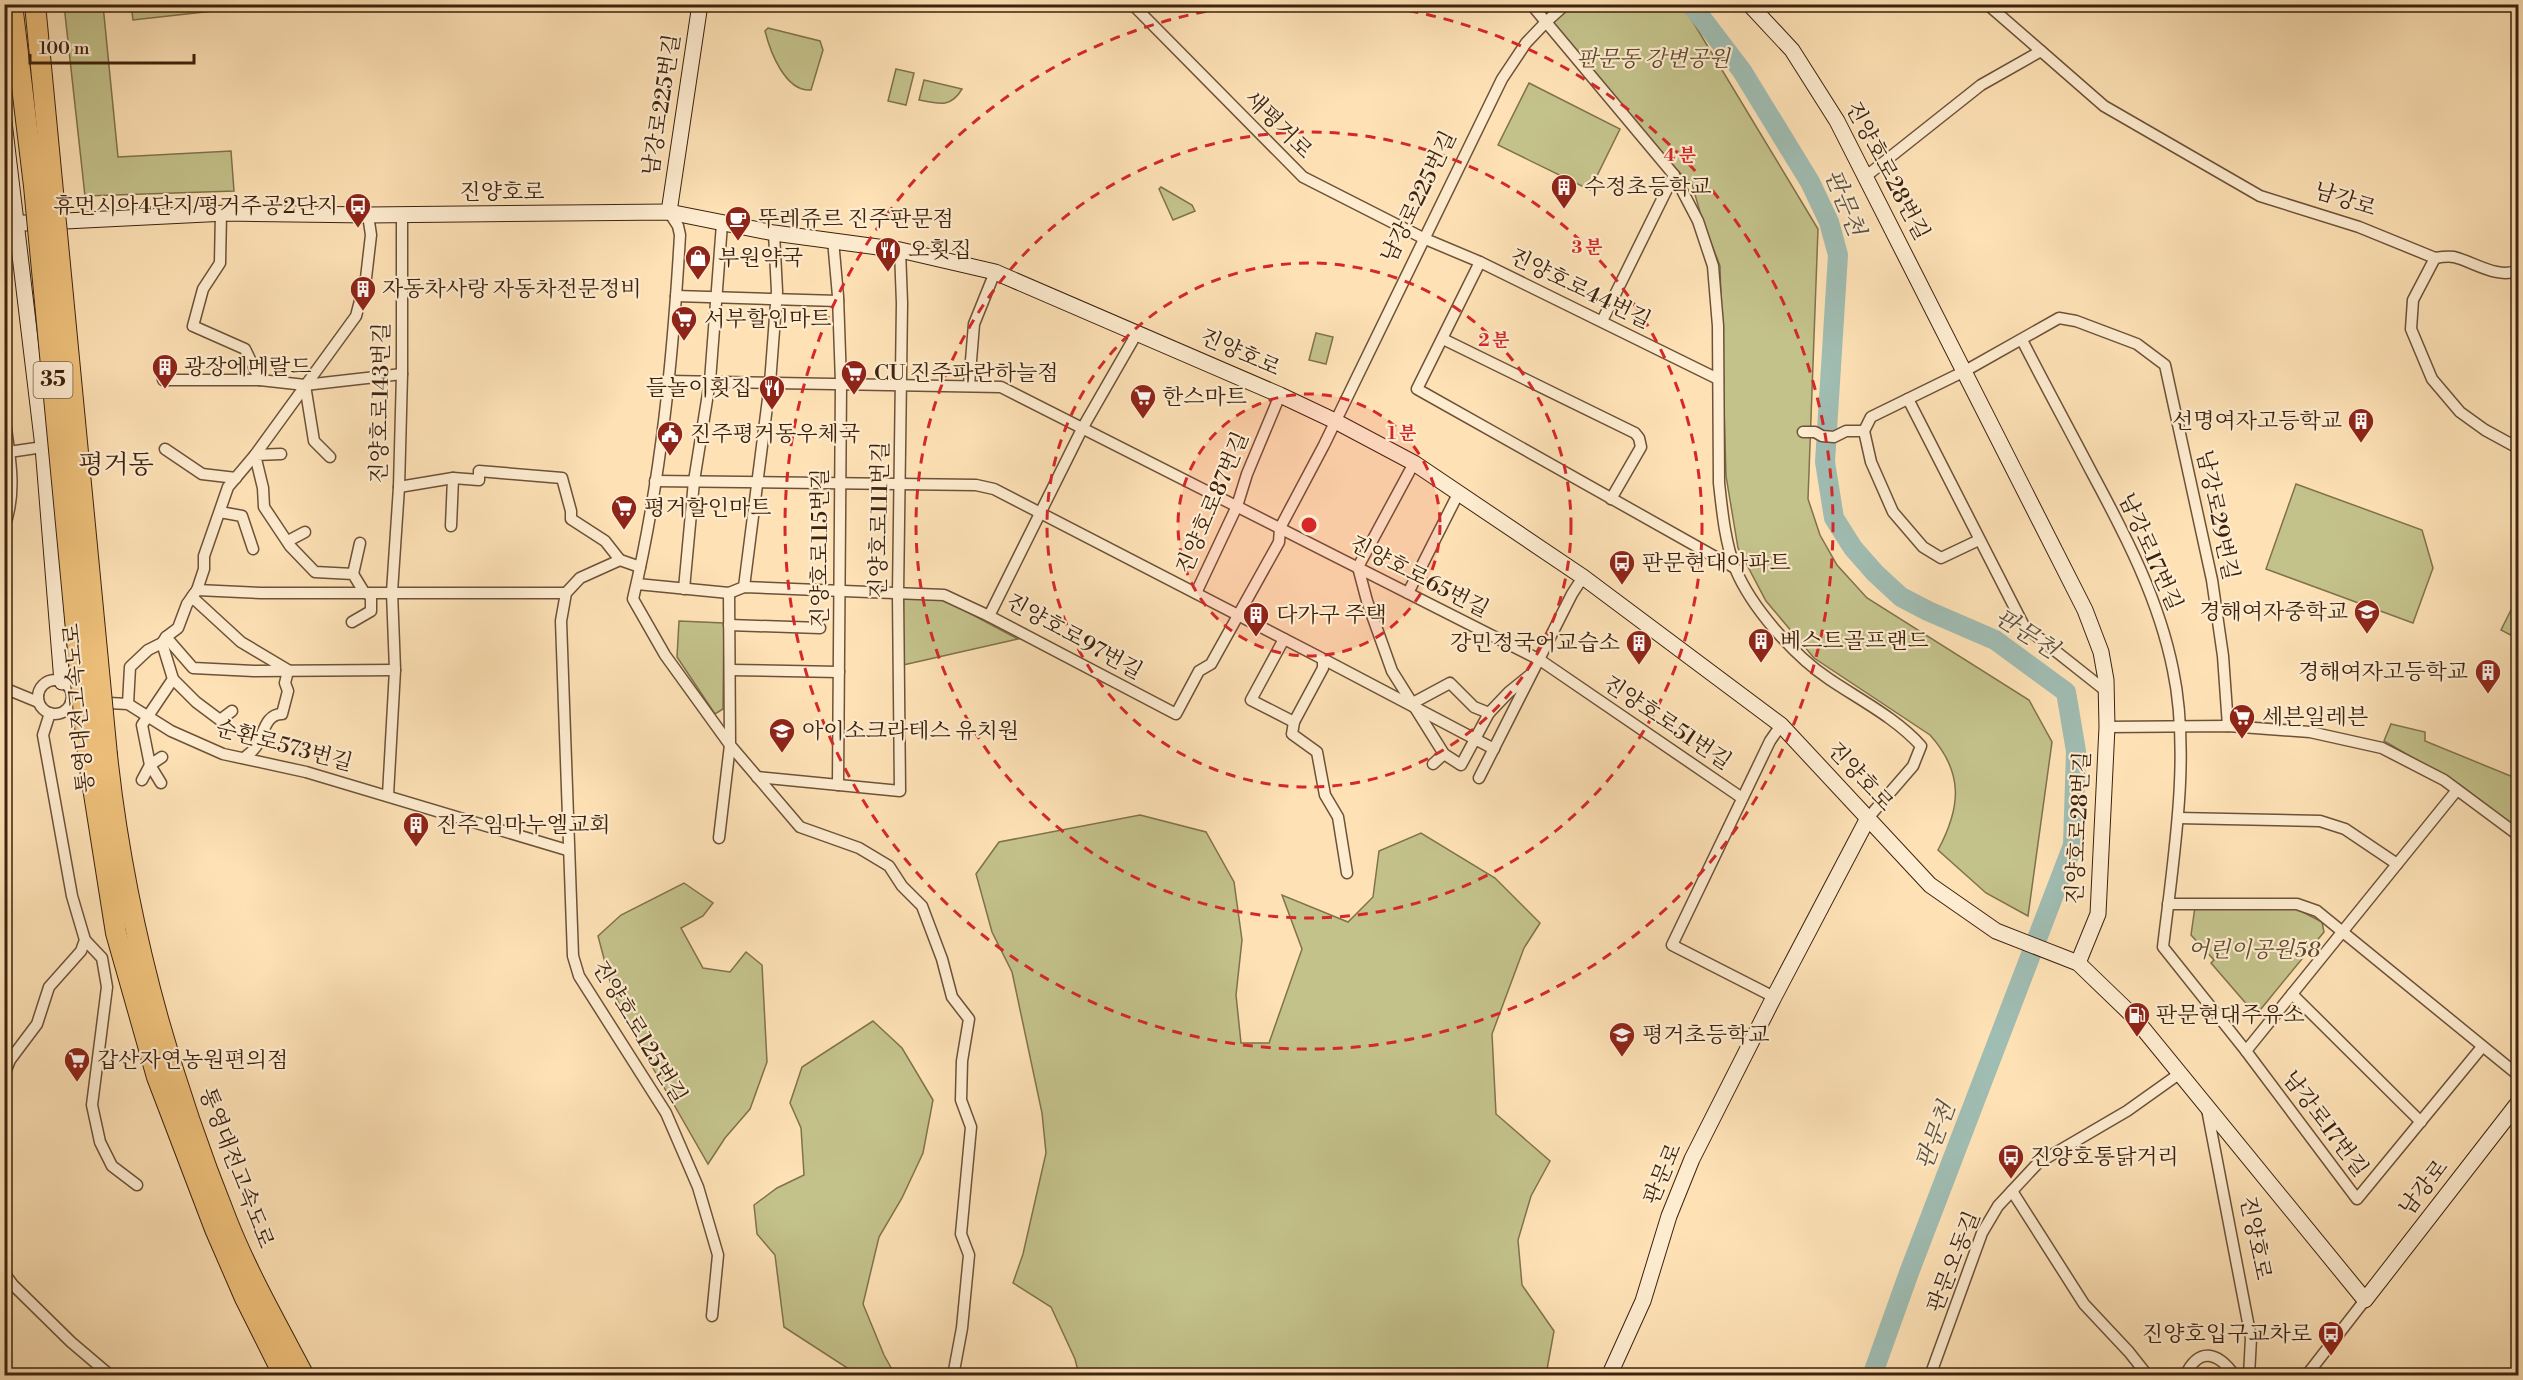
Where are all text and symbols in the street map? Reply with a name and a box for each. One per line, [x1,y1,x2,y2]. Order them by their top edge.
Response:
scale bar [30,27,194,65]
street label: 남강로225번길 [637,32,687,178]
text: 100 m [39,37,90,60]
park label: 판문동 강변공원 [1576,46,1731,73]
street label: 새평거로 [1238,85,1318,165]
street label: 진양호로28번길 [1839,97,1935,245]
street label: 남강로225번길 [1375,127,1463,267]
text: 4 분 [1664,144,1697,167]
water label: 판문천 [1817,165,1872,243]
building icon: 수정초등학교 [1549,172,1579,210]
place label: 수정초등학교 [1584,174,1712,201]
street label: 남강로 [2311,177,2379,223]
street label: 진양호로 [459,179,545,206]
bus stop icon: 휴먼시아4단지/평거주공2단지 [343,191,373,229]
place label: 휴먼시아4단지/평거주공2단지 [53,193,338,220]
cafe icon: 뚜레쥬르 진주판문점 [723,204,753,242]
place label: 뚜레쥬르 진주판문점 [758,206,954,233]
restaurant icon: 오횟집 [873,235,903,273]
text: 3 분 [1571,236,1603,259]
place label: 오횟집 [908,237,972,264]
shop icon: 부원약국 [683,243,713,281]
street label: 진양호로44번길 [1505,243,1655,335]
place label: 부원약국 [718,245,803,272]
building icon: 자동차사랑 자동차전문정비 [348,274,378,312]
place label: 자동차사랑 자동차전문정비 [382,276,642,303]
supermarket icon: 서부할인마트 [669,304,699,342]
place label: 서부할인마트 [704,306,832,333]
street label: 진양호로143번길 [366,322,396,484]
street label: 진양호로 [1196,323,1284,383]
text: 2 분 [1478,329,1510,352]
building icon: 광장에메랄드 [150,352,180,390]
place label: 광장에메랄드 [184,354,312,381]
supermarket icon: CU 진주파란하늘점 [839,358,869,396]
place label: CU 진주파란하늘점 [874,360,1059,387]
road number: 35 [34,362,72,398]
restaurant icon: 들놀이횟집 [757,373,787,411]
place label: 들놀이횟집 [646,375,752,402]
supermarket icon: 한스마트 [1128,382,1158,420]
place label: 한스마트 [1162,384,1247,411]
building icon: 선명여자고등학교 [2346,406,2376,444]
place label: 선명여자고등학교 [2172,408,2342,435]
public building icon: 진주평거동우체국 [655,419,685,457]
place label: 진주평거동우체국 [690,421,860,448]
text: 1 분 [1388,422,1417,445]
street label: 진양호로87번길 [1171,428,1255,578]
street label: 진양호로111번길 [865,441,895,599]
street label: 남강로29번길 [2190,448,2244,582]
district label: 평거동 [78,449,154,481]
street label: 진양호로115번길 [807,468,834,628]
street label: 남강로17번길 [2112,489,2188,615]
supermarket icon: 평거할인마트 [609,493,639,531]
place label: 평거할인마트 [644,495,772,522]
centre of rings [1299,515,1319,535]
street label: 진양호로65번길 [1345,530,1493,624]
bus stop icon: 판문현대아파트 [1607,548,1637,586]
place label: 판문현대아파트 [1642,550,1791,577]
street label: 진양호로97번길 [1001,588,1147,686]
school or university icon: 경해여자중학교 [2352,597,2382,635]
place label: 경해여자중학교 [2199,599,2348,626]
building icon: 다가구 주택 [1241,600,1271,638]
place label: 다가구 주택 [1276,602,1387,629]
water label: 판문천 [1989,602,2065,667]
street label: 통영대전고속도로 [58,622,100,794]
building icon: 베스트골프랜드 [1746,626,1776,664]
building icon: 강민정국어교습소 [1624,628,1654,666]
place label: 베스트골프랜드 [1780,628,1929,655]
place label: 강민정국어교습소 [1450,630,1620,657]
building icon: 경해여자고등학교 [2473,657,2503,695]
place label: 경해여자고등학교 [2298,659,2468,686]
street label: 진양호로51번길 [1598,670,1736,776]
supermarket icon: 세븐일레븐 [2227,702,2257,740]
place label: 세븐일레븐 [2262,704,2368,731]
street label: 순환로573번길 [213,715,355,777]
school or university icon: 아이소크라테스 유치원 [767,716,797,754]
place label: 아이소크라테스 유치원 [802,718,1019,745]
street label: 진양호로 [1821,737,1899,817]
street label: 진양호로28번길 [2062,751,2096,905]
building icon: 진주 임마누엘교회 [401,810,431,848]
place label: 진주 임마누엘교회 [436,812,611,839]
park label: 어린이공원58 [2188,937,2321,964]
street label: 진양호로125번길 [586,956,692,1108]
fuel station icon: 판문현대주유소 [2122,1000,2152,1038]
place label: 판문현대주유소 [2156,1002,2305,1029]
school or university icon: 평거초등학교 [1607,1020,1637,1058]
place label: 평거초등학교 [1642,1022,1770,1049]
supermarket icon: 갑산자연농원편의점 [62,1045,92,1083]
place label: 갑산자연농원편의점 [97,1047,288,1074]
street label: 남강로17번길 [2276,1066,2374,1182]
street label: 통영대전고속도로 [193,1084,279,1252]
water label: 판문천 [1910,1096,1963,1174]
street label: 판문로 [1638,1139,1688,1209]
bus stop icon: 진양호통닭거리 [1996,1142,2026,1180]
place label: 진양호통닭거리 [2030,1144,2179,1171]
street label: 남강로 [2394,1155,2454,1221]
street label: 진양호로 [2234,1194,2276,1282]
street label: 판문오동길 [1922,1208,1986,1316]
bus stop icon: 진양호입구교차로 [2316,1319,2346,1357]
place label: 진양호입구교차로 [2142,1321,2312,1348]

